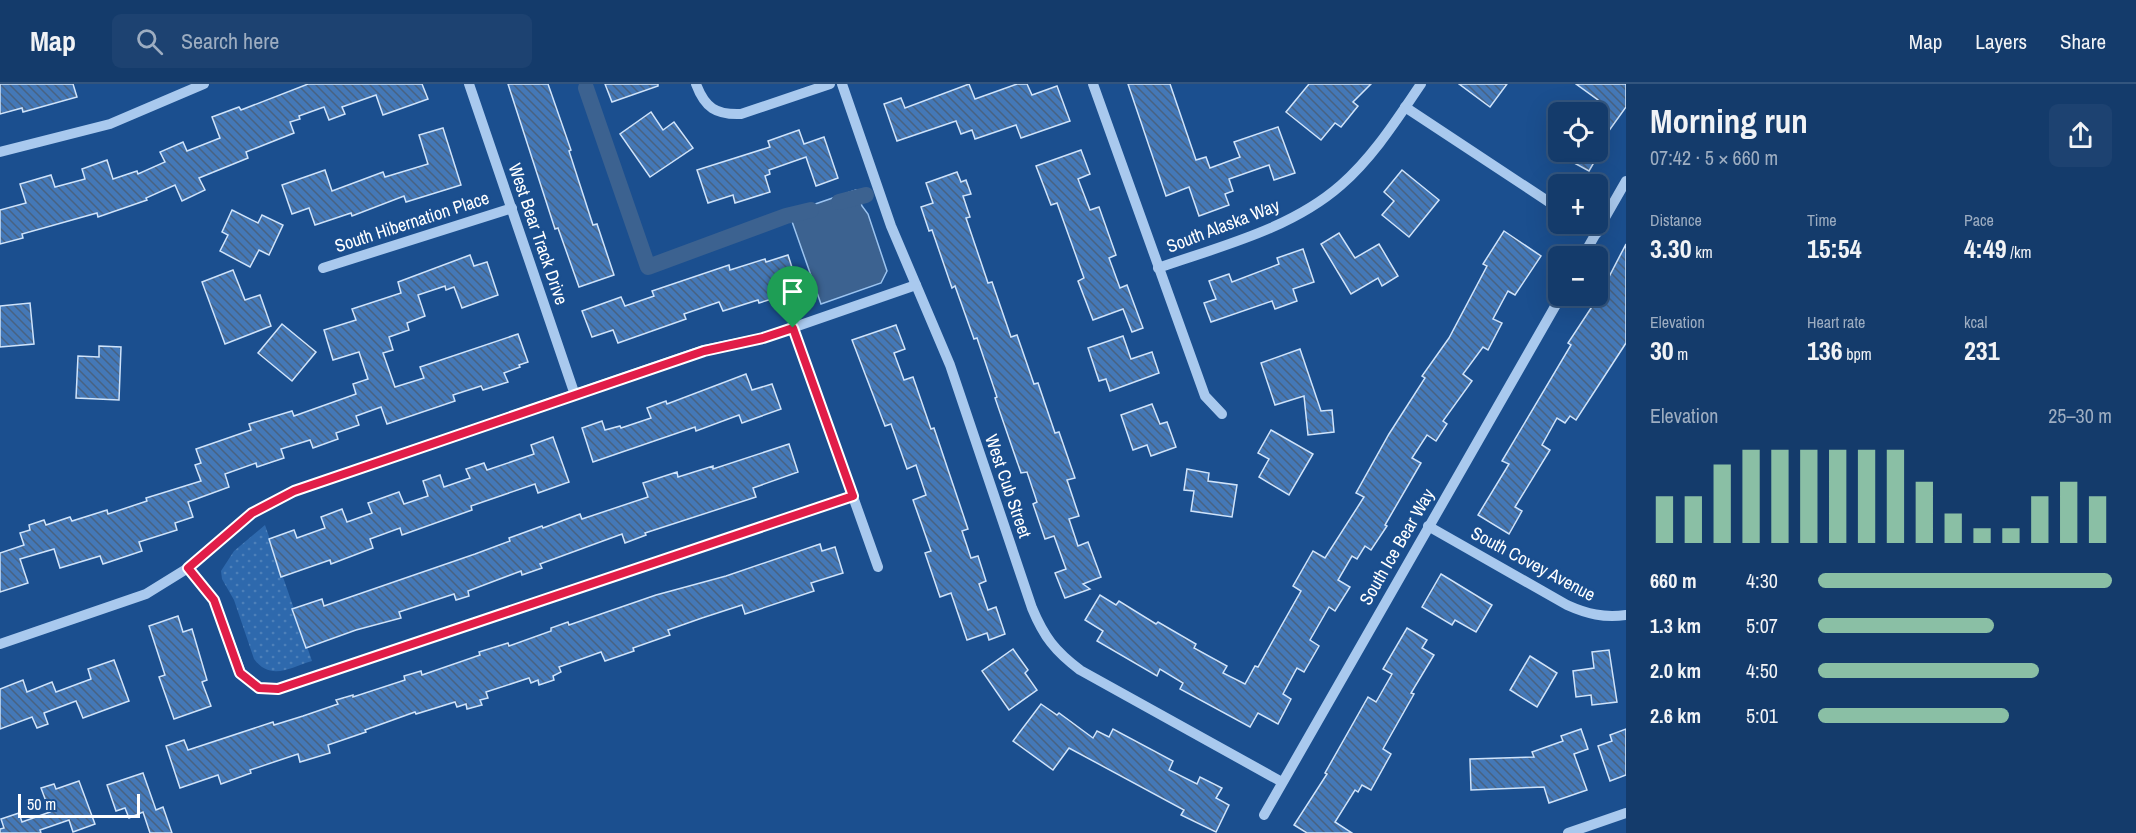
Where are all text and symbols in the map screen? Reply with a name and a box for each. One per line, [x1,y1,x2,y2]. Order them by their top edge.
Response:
search box [112,14,532,68]
text: Map [30,22,76,60]
icon: search [133,25,166,58]
text: Search here [181,26,279,56]
text: Map [1909,27,1942,56]
text: Layers [1975,27,2027,56]
text: Share [2060,27,2106,56]
text: Morning run [1650,99,1808,143]
map controls [1548,102,1608,306]
button: locate [1548,102,1608,162]
button: share [2049,104,2112,167]
text: 07:42 · 5 × 660 m [1650,144,1778,171]
street label: West Bear Track Drive [503,160,574,308]
button: + [1548,174,1608,234]
street label: South Hibernation Place [331,185,492,258]
street label: South Alaska Way [1163,192,1284,259]
text: Distance [1650,209,1702,231]
text: Time [1807,209,1837,231]
text: Pace [1964,209,1994,231]
text: 3.30 [1650,231,1692,266]
text: 15:54 [1807,231,1862,266]
text: 4:49 [1964,231,2007,266]
text: km [1692,241,1713,263]
text: /km [2007,241,2031,263]
button: − [1548,246,1608,306]
pin [767,266,818,328]
icon: arrive [776,275,809,308]
text: Elevation [1650,311,1705,333]
text: Heart rate [1807,311,1865,333]
text: kcal [1964,311,1987,333]
text: 30 [1650,333,1674,368]
text: 136 [1807,333,1843,368]
text: 231 [1964,333,2000,368]
text: m [1674,343,1688,365]
text: bpm [1843,343,1872,365]
text: Elevation [1650,402,1718,429]
text: 25–30 m [2048,402,2112,429]
street label: West Cub Street [979,431,1038,541]
street label: South Ice Bear Way [1353,483,1440,610]
street label: South Covey Avenue [1467,520,1600,607]
text: 660 m [1650,567,1697,594]
text: 4:30 [1746,567,1778,594]
text: 1.3 km [1650,612,1701,639]
text: 5:07 [1746,612,1778,639]
text: 2.0 km [1650,657,1701,684]
text: 4:50 [1746,657,1778,684]
text: 2.6 km [1650,702,1701,729]
text: 5:01 [1746,702,1778,729]
scale bar [18,791,140,818]
text: 50 m [27,793,56,815]

